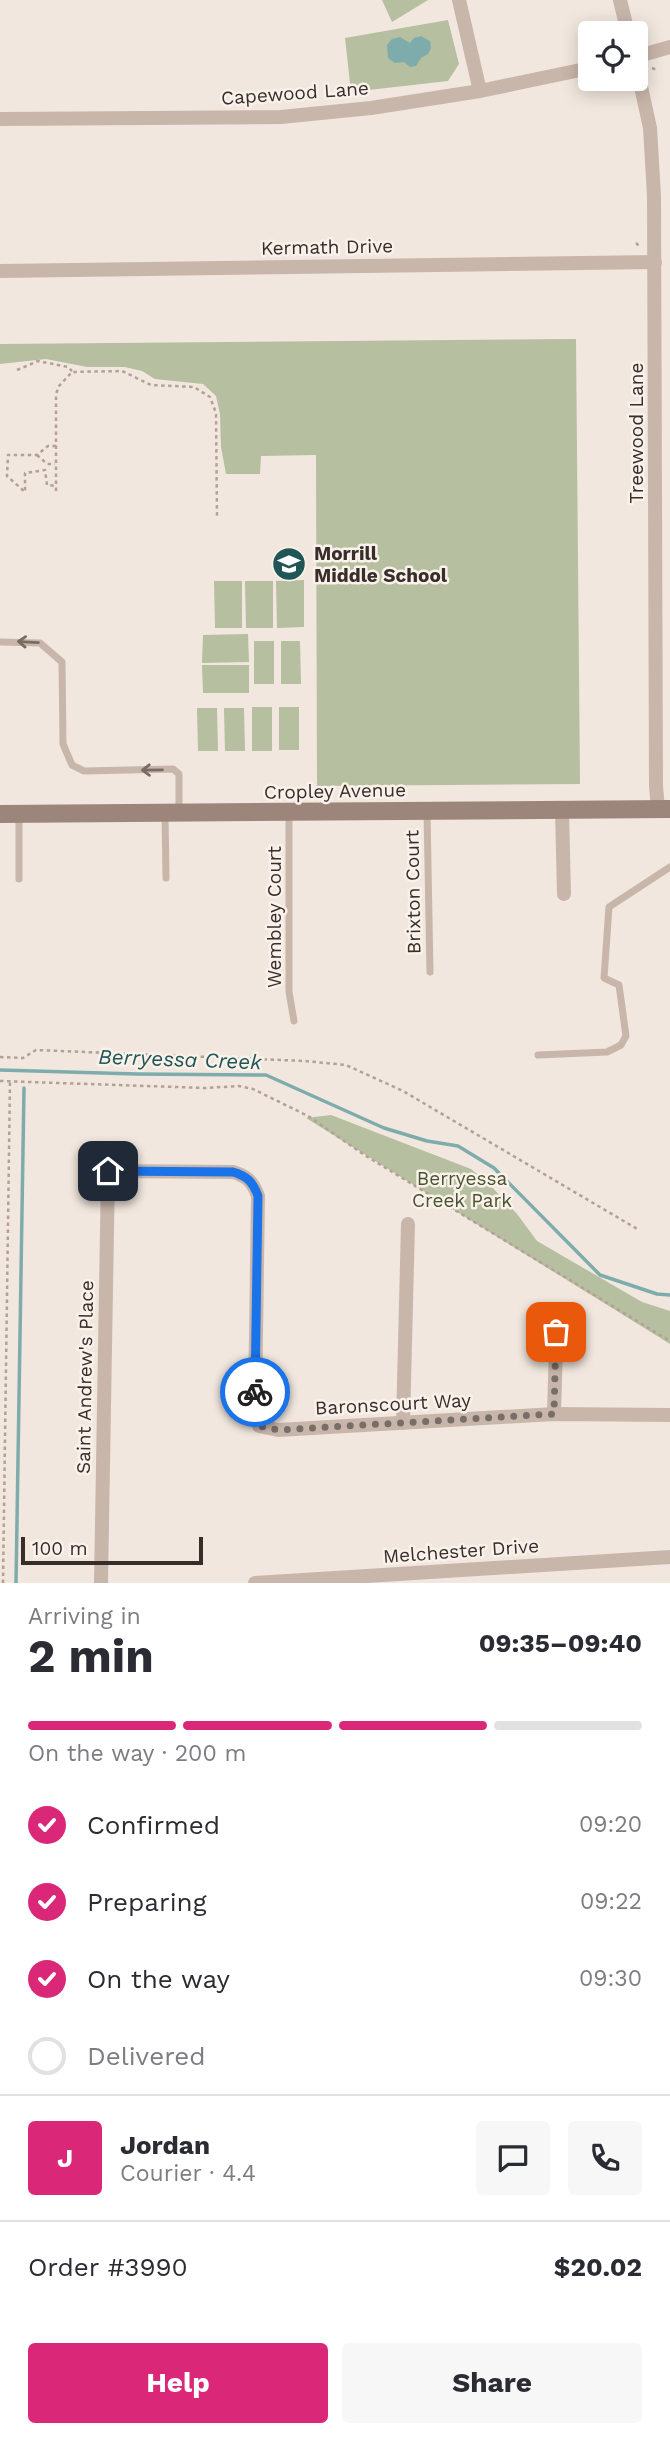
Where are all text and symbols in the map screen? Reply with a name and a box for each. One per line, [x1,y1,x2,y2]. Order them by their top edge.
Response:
map controls [578,21,648,91]
button: locate [578,21,648,91]
street label: Capewood Lane [220,76,370,110]
street label: Kermath Drive [261,234,393,260]
street label: Treewood Lane [625,363,648,503]
place label: Morrill Middle School [314,542,448,587]
school or university icon: Morrill Middle School [270,545,308,583]
one-way arrow [17,636,40,649]
one-way arrow [140,763,163,777]
street label: Cropley Avenue [264,778,406,804]
street label: Brixton Court [400,830,426,954]
street label: Wembley Court [263,846,286,988]
water label: Berryessa Creek [98,1044,263,1074]
pin [78,1141,138,1201]
icon: home [89,1152,127,1190]
park label: Berryessa Creek Park [412,1167,512,1212]
street label: Saint Andrew's Place [72,1280,98,1474]
pin [526,1302,586,1362]
icon: bag [537,1313,575,1351]
courier [220,1357,290,1427]
icon: bike [236,1373,274,1411]
street label: Baronscourt Way [314,1388,472,1420]
scale bar [21,1534,203,1566]
street label: Melchester Drive [382,1534,540,1568]
text: 100 m [32,1537,88,1560]
text: Arriving in [28,1603,141,1630]
text: 09:35–09:40 [479,1628,642,1658]
text: 2 min [28,1629,154,1683]
text: On the way · 200 m [28,1740,246,1767]
icon: check [28,1806,66,1844]
text: Confirmed [87,1810,220,1840]
text: 09:20 [579,1811,642,1838]
icon: check [28,1883,66,1921]
text: Preparing [87,1887,207,1917]
text: 09:22 [580,1888,642,1915]
icon: check [28,1960,66,1998]
text: On the way [87,1964,230,1994]
text: 09:30 [579,1965,642,1992]
text: Delivered [87,2041,206,2071]
button: chat [476,2121,550,2195]
button: phone [568,2121,642,2195]
text: Jordan [120,2130,210,2160]
text: J [57,2143,73,2173]
text: Courier · 4.4 [120,2160,256,2187]
text: Order #3990 [28,2252,188,2282]
text: $20.02 [554,2252,642,2282]
button: Help [28,2343,328,2423]
button: Share [342,2343,642,2423]

